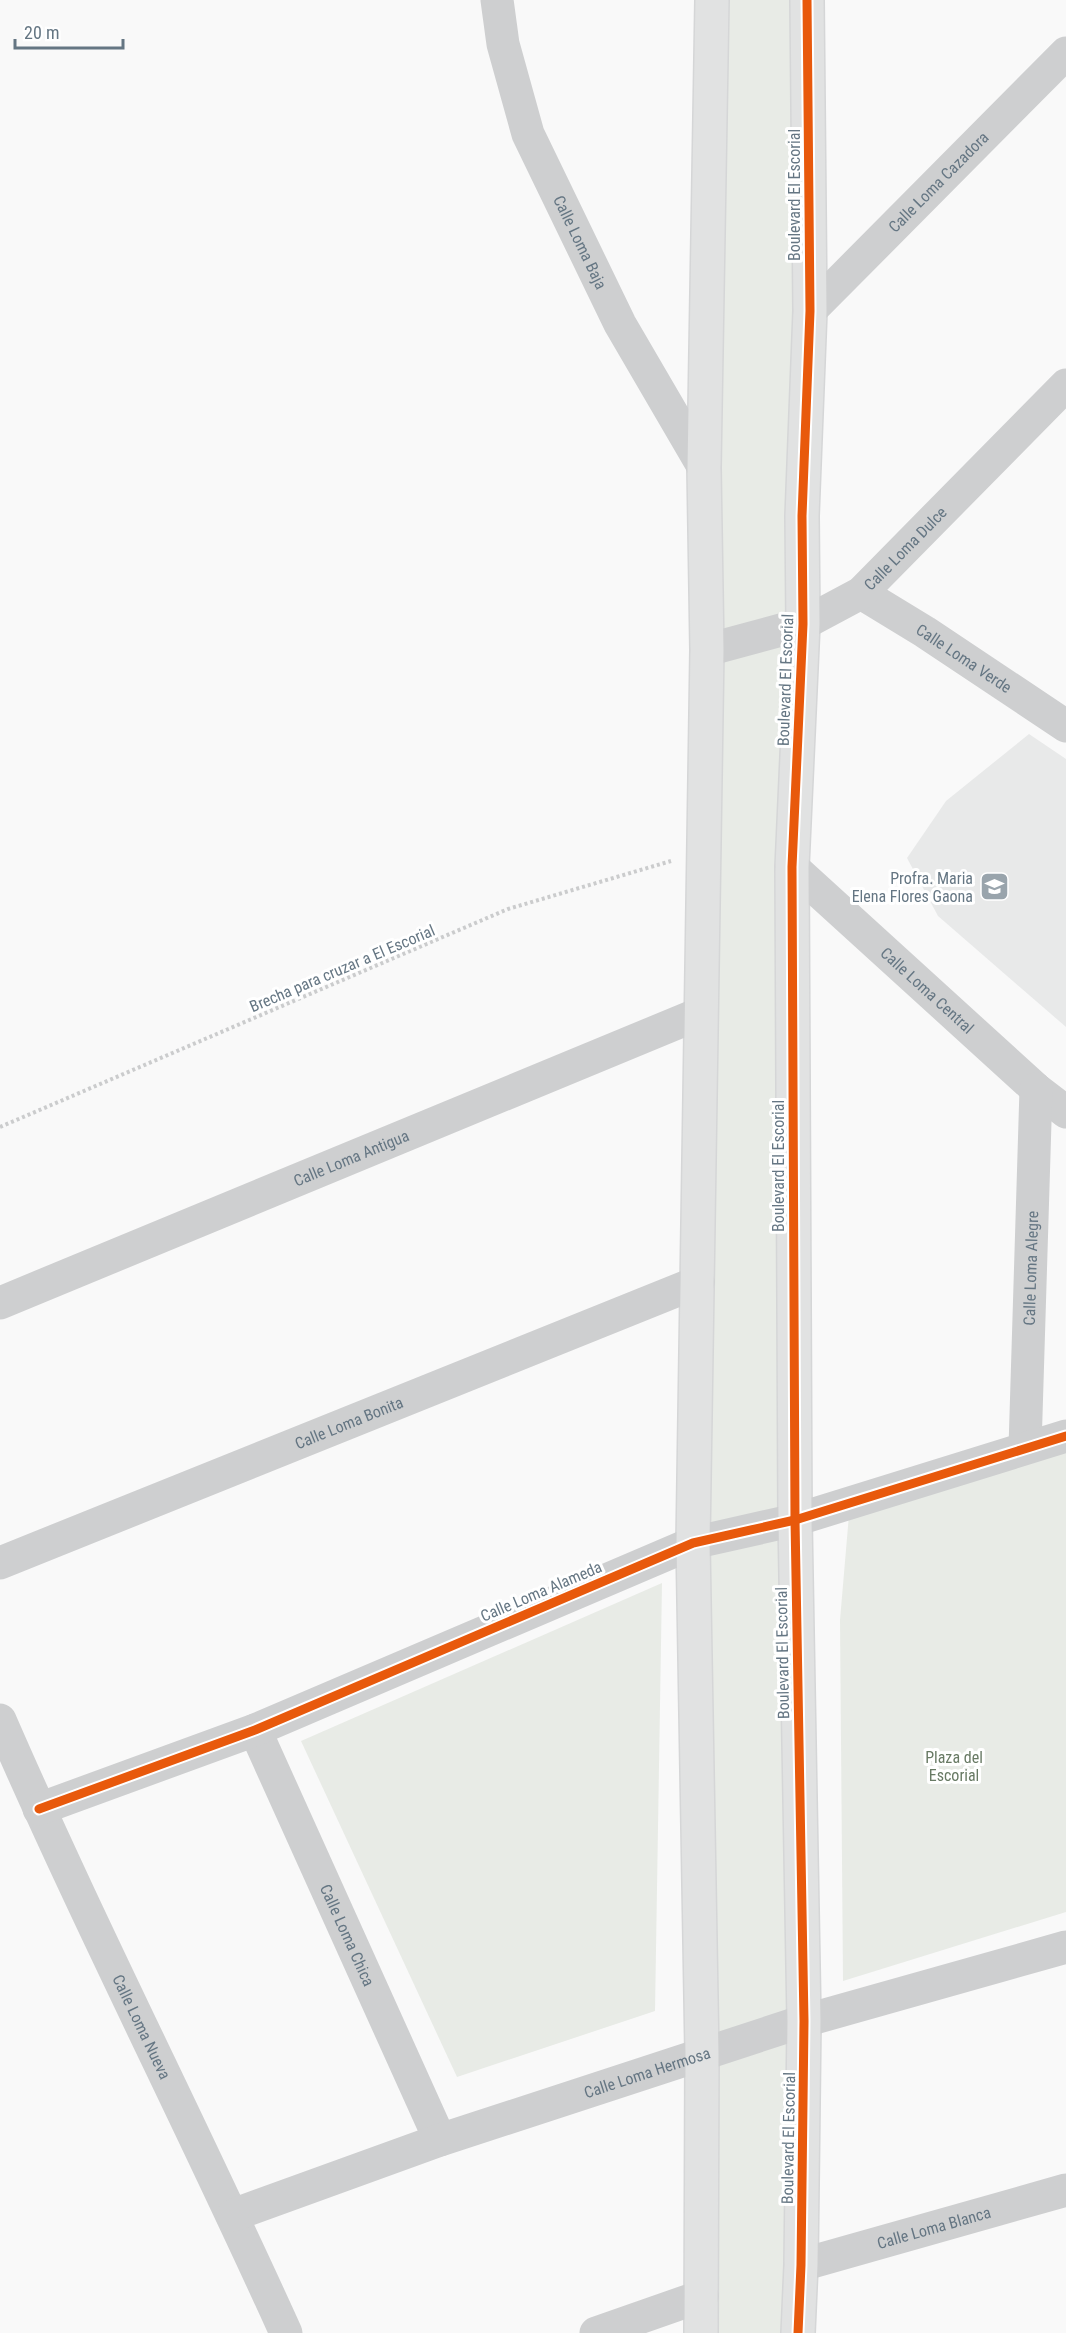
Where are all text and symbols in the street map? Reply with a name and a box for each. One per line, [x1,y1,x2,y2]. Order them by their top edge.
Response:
scale bar [15,12,123,50]
text: 20 m [24,22,59,43]
street label: Calle Loma Cazadora [885,128,992,236]
street label: Boulevard El Escorial [785,129,804,261]
street label: Calle Loma Baja [549,192,611,292]
street label: Calle Loma Dulce [860,503,951,594]
street label: Boulevard El Escorial [774,614,797,746]
street label: Calle Loma Verde [913,620,1015,697]
place label: Profra. Maria Elena Flores Gaona [852,869,973,906]
school or university icon: Profra. Maria Elena Flores Gaona [978,871,1010,903]
street label: Brecha para cruzar a El Escorial [247,921,438,1016]
street label: Calle Loma Central [877,943,978,1038]
street label: Boulevard El Escorial [769,1100,788,1232]
street label: Calle Loma Antigua [291,1126,412,1190]
street label: Calle Loma Alegre [1020,1210,1042,1326]
street label: Calle Loma Bonita [292,1393,406,1453]
street label: Calle Loma Alameda [478,1557,605,1626]
street label: Boulevard El Escorial [772,1587,793,1719]
park label: Plaza del Escorial [925,1748,983,1785]
street label: Calle Loma Chica [316,1881,378,1989]
street label: Calle Loma Nueva [108,1972,175,2082]
street label: Calle Loma Hermosa [582,2043,713,2102]
street label: Boulevard El Escorial [778,2072,799,2204]
street label: Calle Loma Blanca [875,2203,993,2253]

